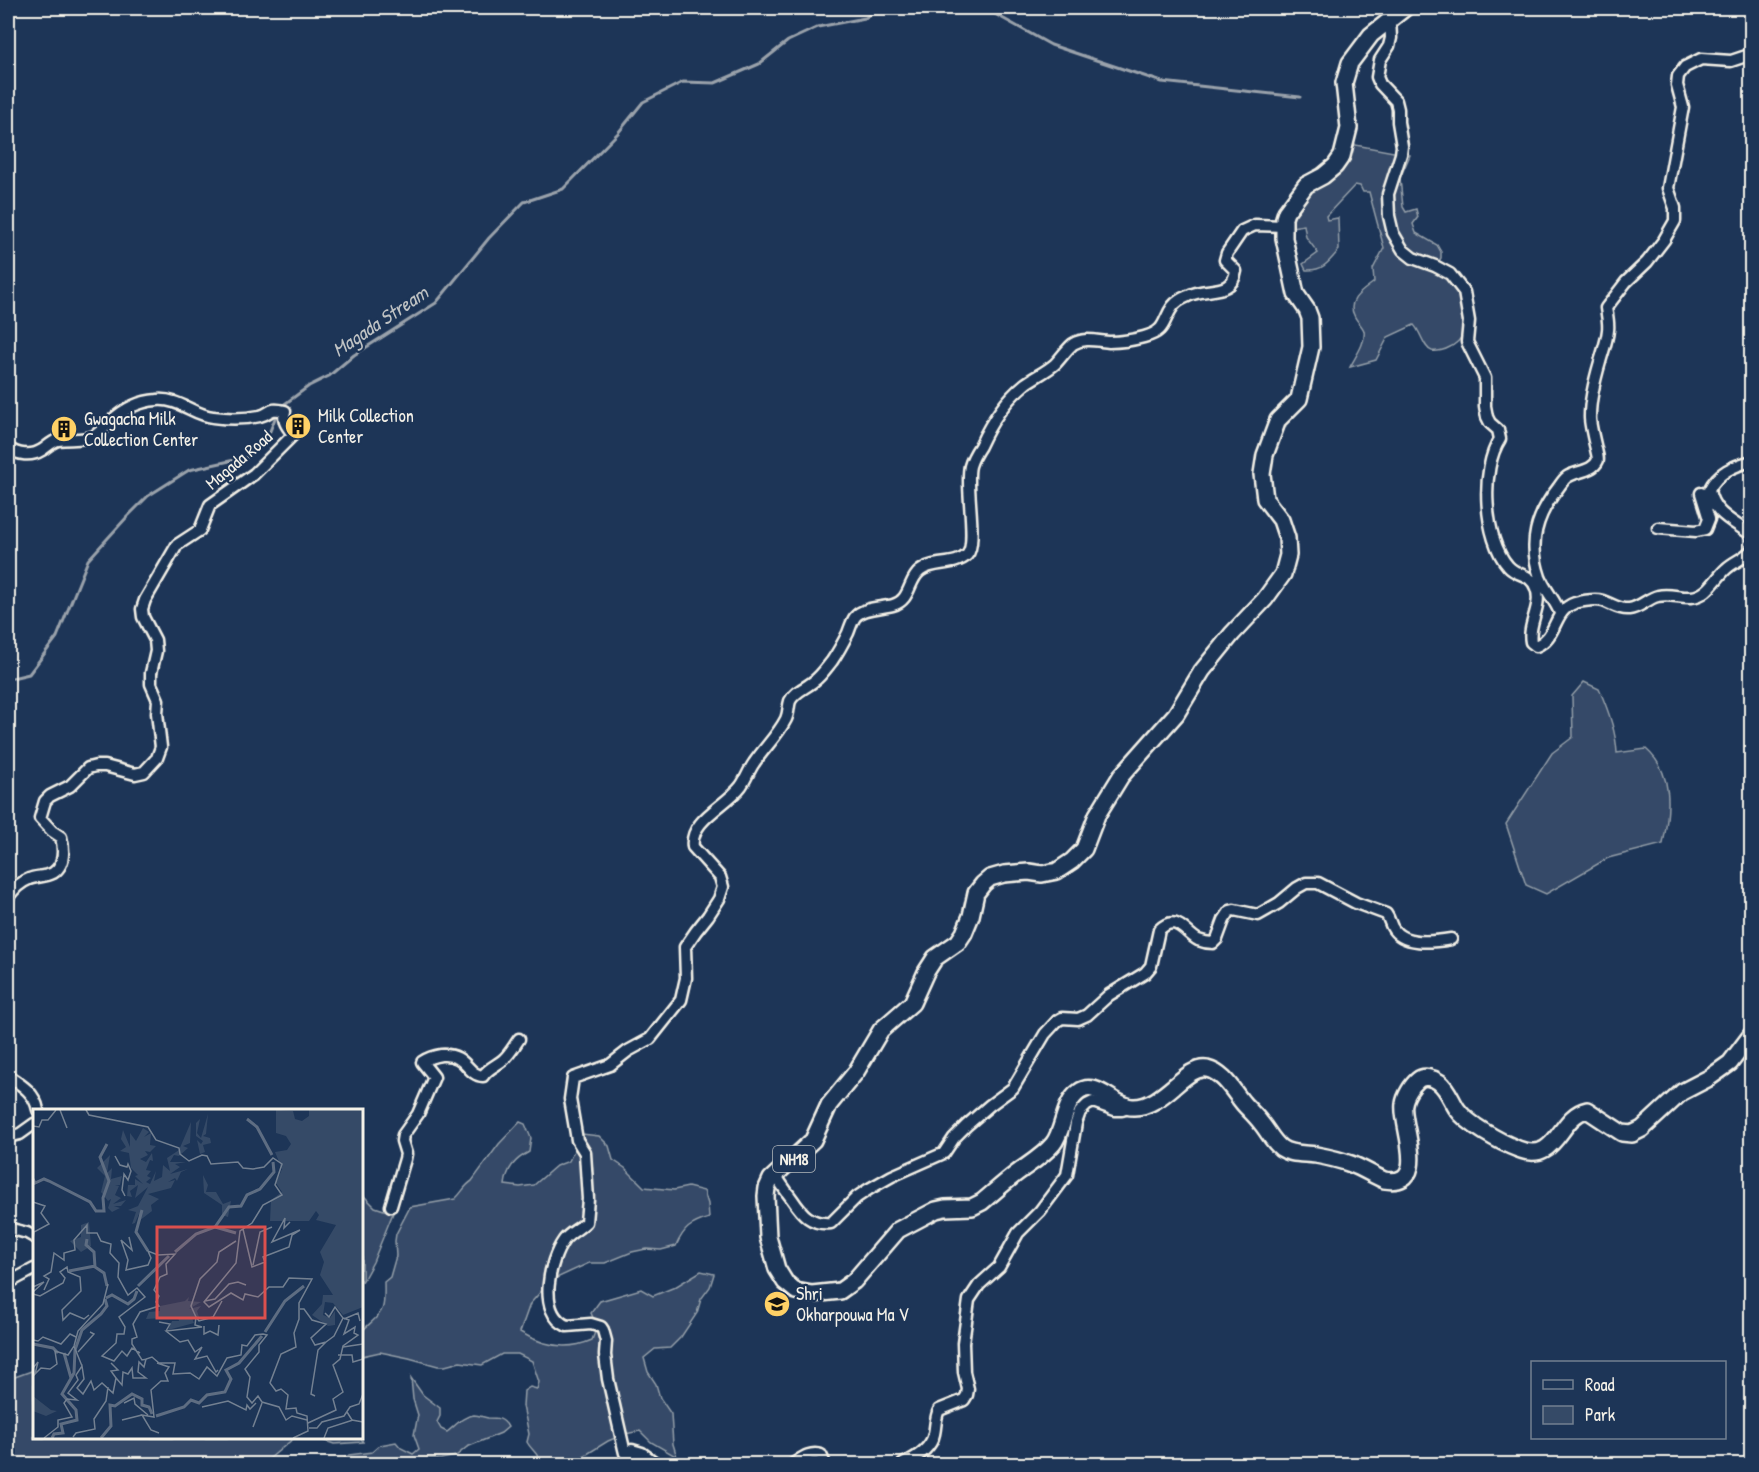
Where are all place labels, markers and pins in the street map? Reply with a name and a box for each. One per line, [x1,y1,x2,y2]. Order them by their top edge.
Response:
place label: Milk Collection Center [318,403,414,449]
place label: Gwagacha Milk Collection Center [84,406,198,452]
building icon: Milk Collection Center [283,411,313,441]
building icon: Gwagacha Milk Collection Center [49,414,79,444]
place label: Shri Okharpouwa Ma V [796,1281,910,1327]
school or university icon: Shri Okharpouwa Ma V [762,1289,792,1319]

